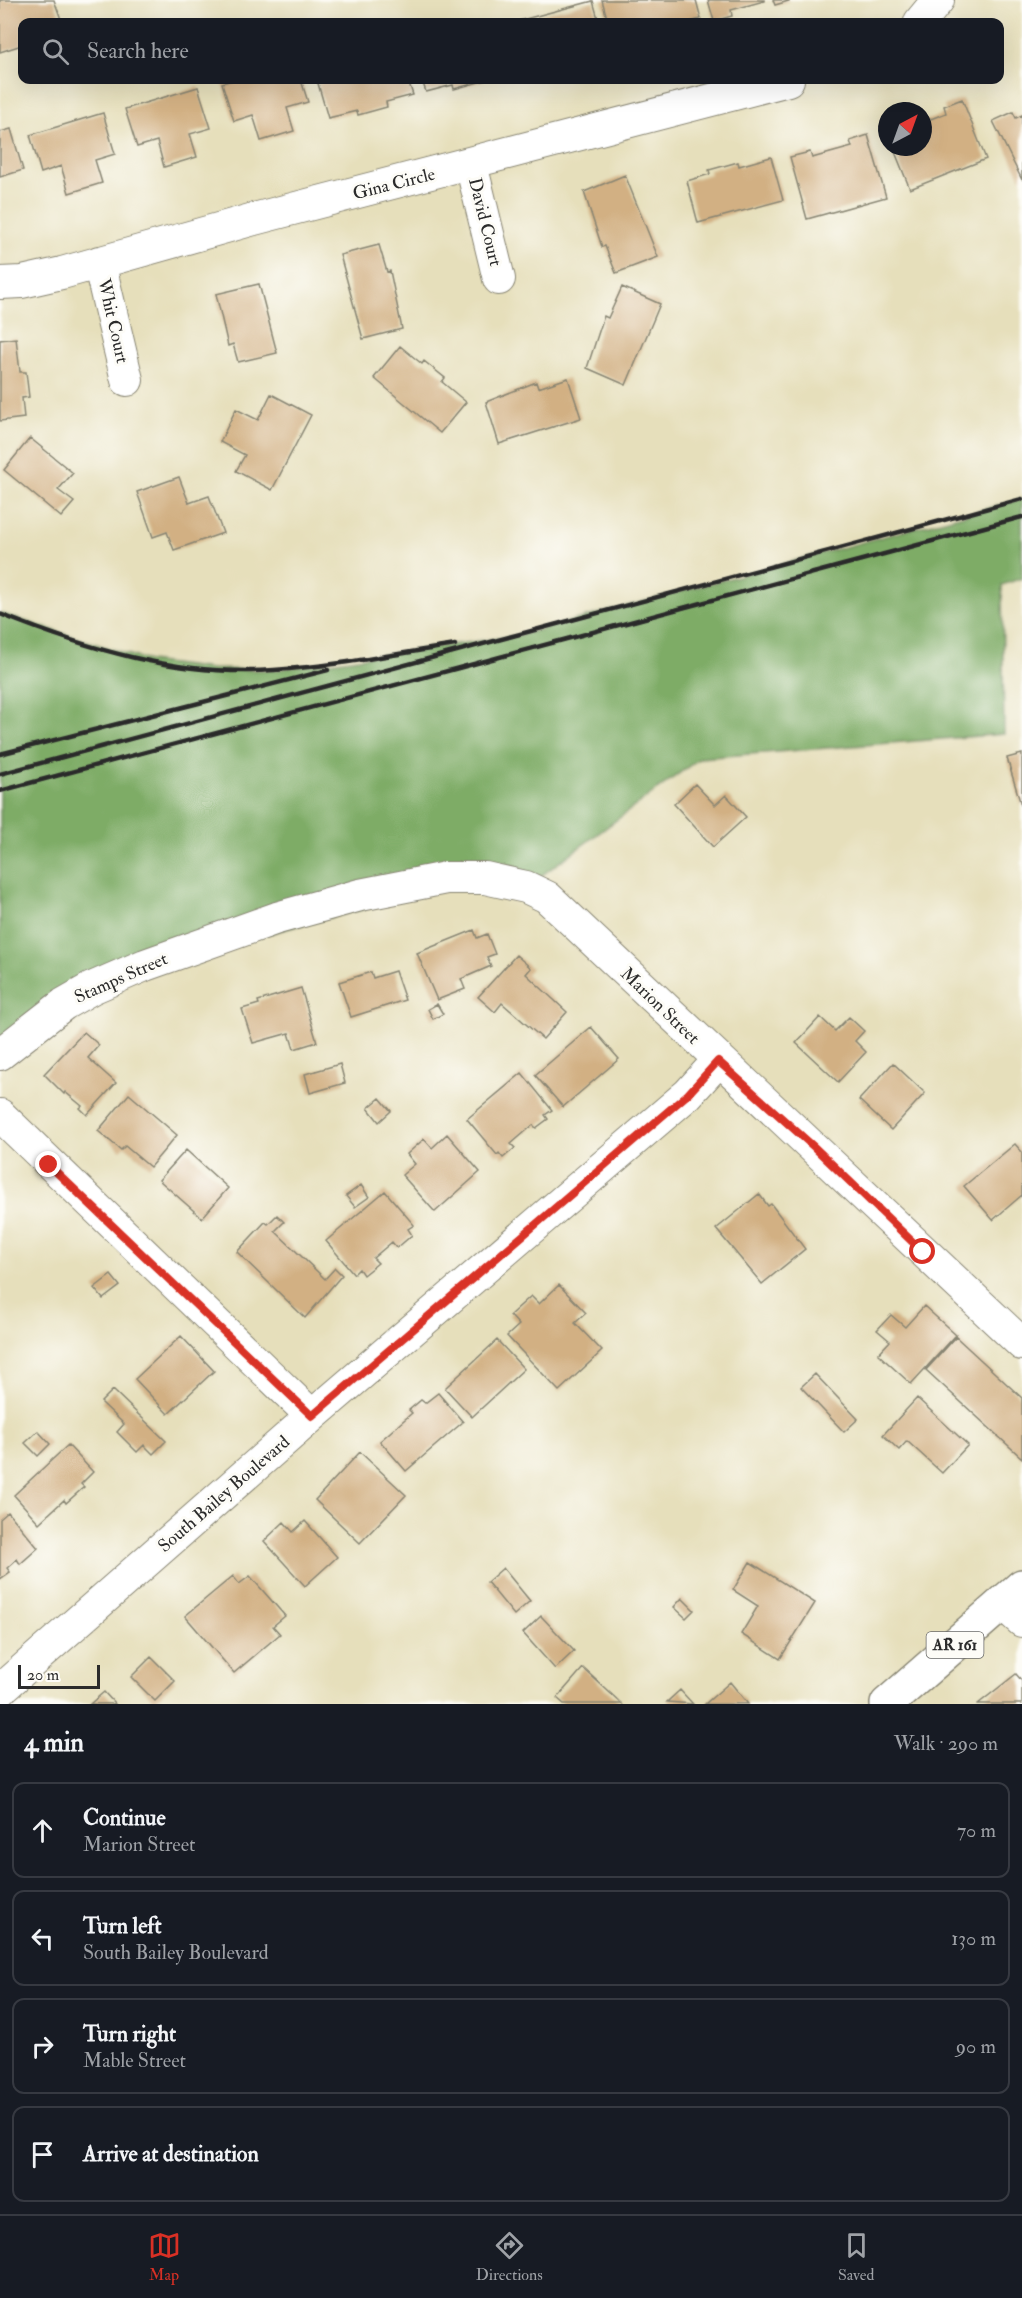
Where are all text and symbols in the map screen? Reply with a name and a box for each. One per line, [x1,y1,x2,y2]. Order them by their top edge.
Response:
search box [18,18,1004,84]
icon: search [39,35,72,68]
text: Search here [87,37,189,65]
north arrow [878,102,932,156]
street label: Gina Circle [350,163,438,205]
street label: David Court [463,175,507,269]
street label: Whit Court [92,276,134,366]
street label: Stamps Street [71,947,171,1009]
street label: Marion Street [616,963,705,1050]
route end [35,1151,61,1177]
route start [909,1238,935,1264]
street label: South Bailey Boulevard [153,1430,295,1558]
road number: AR 161 [926,1632,984,1658]
scale bar [18,1662,100,1690]
text: 20 m [27,1665,59,1685]
text: 4 min [24,1727,84,1759]
text: Walk · 290 m [894,1731,998,1756]
text: Continue [83,1804,166,1832]
icon: ahead [26,1814,59,1847]
text: 70 m [957,1818,996,1843]
text: Marion Street [83,1832,195,1857]
text: Turn left [83,1912,162,1940]
icon: left [26,1922,59,1955]
text: 130 m [951,1926,996,1951]
text: South Bailey Boulevard [83,1940,269,1965]
text: Turn right [83,2020,176,2048]
icon: right [26,2030,59,2063]
text: 90 m [956,2034,996,2059]
text: Mable Street [83,2048,186,2073]
icon: arrive [26,2138,59,2171]
text: Arrive at destination [83,2140,259,2168]
tab: Map [148,2229,181,2285]
tab: Directions [476,2229,543,2285]
tab: Saved [838,2229,874,2285]

